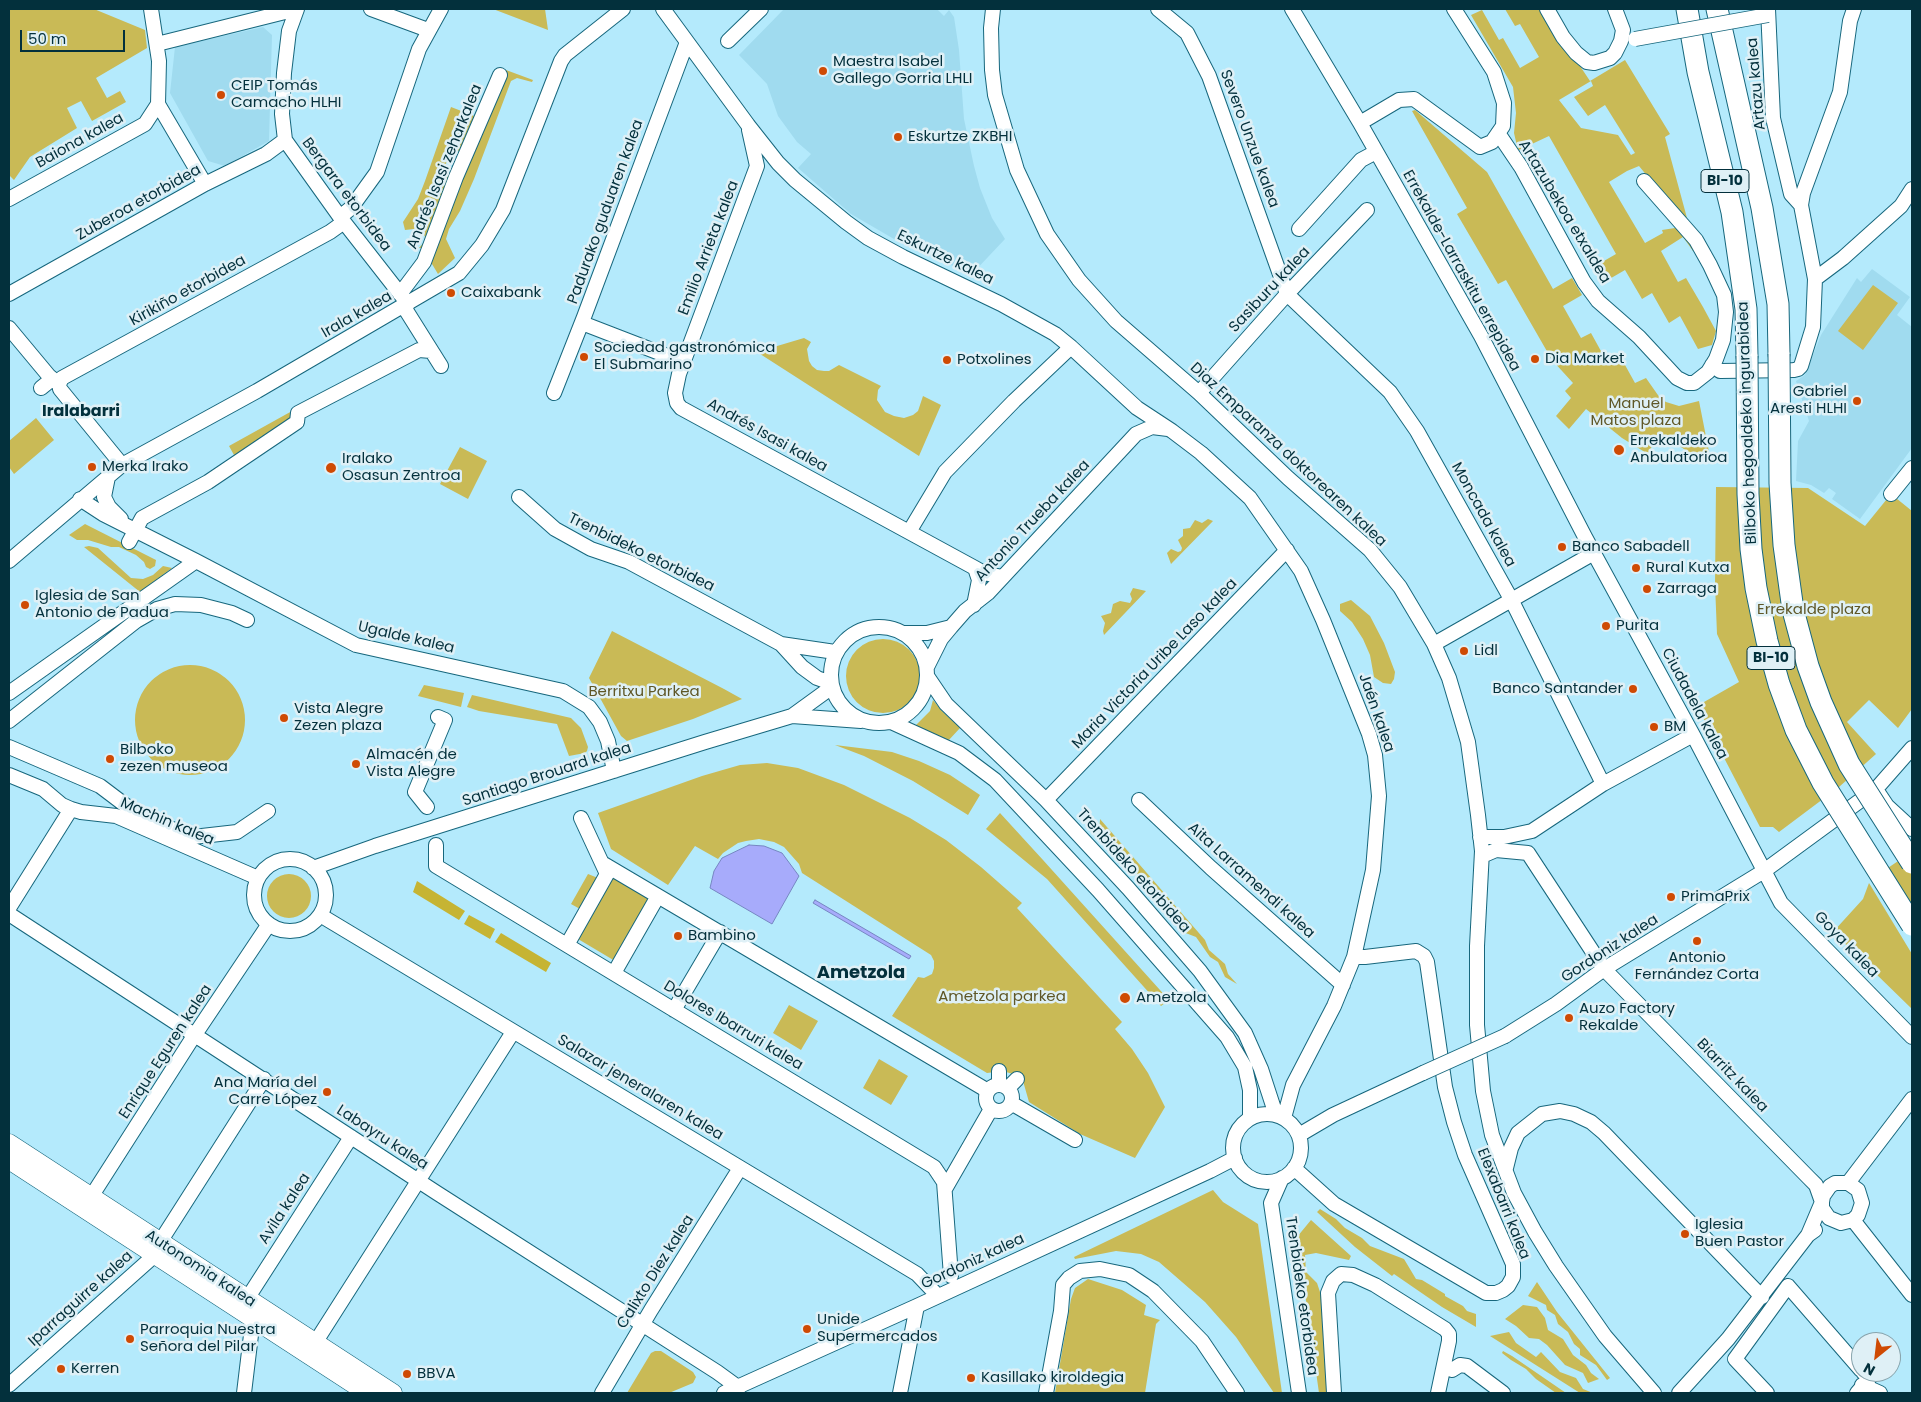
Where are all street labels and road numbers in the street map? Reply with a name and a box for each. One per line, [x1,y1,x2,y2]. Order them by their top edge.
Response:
street label: Artazu kalea [1744,37,1770,131]
street label: Severo Unzue kalea [1216,68,1282,210]
street label: Andrés Isasi zeharkalea [404,82,486,252]
street label: Baiona kalea [33,110,127,172]
street label: Padurako guduaren kalea [564,117,648,307]
street label: Bergara etorbidea [297,135,395,255]
street label: Artazubekoa etxaldea [1514,137,1614,287]
street label: Zuberoa etorbidea [73,161,205,245]
street label: Errekalde-Larraskitu errepidea [1398,167,1524,375]
road number: BI-10 [1701,170,1749,192]
street label: Emilio Arrieta kalea [675,178,743,318]
street label: Eskurtze kalea [894,227,996,289]
street label: Sasiburu kalea [1226,243,1314,337]
street label: Kirikiño etorbidea [127,252,249,330]
street label: Irala kalea [319,288,395,342]
street label: Bilboko hegoaldeko ingurabidea [1735,301,1761,545]
street label: Diaz Emparanza doktorearen kalea [1186,359,1390,551]
street label: Andrés Isasi kalea [704,395,830,477]
street label: Antonio Trueba kalea [972,457,1094,585]
street label: Moncada kalea [1447,460,1519,570]
street label: Trenbideko etorbidea [565,510,717,596]
street label: Maria Victoria Uribe Laso kalea [1069,575,1241,753]
street label: Ugalde kalea [356,618,456,658]
street label: Ciudadela kalea [1657,645,1731,763]
road number: BI-10 [1747,646,1795,670]
street label: Jaén kalea [1354,671,1398,755]
street label: Santiago Brouard kalea [460,739,634,811]
street label: Machin kalea [117,794,217,850]
street label: Trenbideko etorbidea [1073,805,1193,937]
street label: Aita Larramendi kalea [1184,819,1318,943]
street label: Goya kalea [1810,908,1882,982]
street label: Gordoniz kalea [1558,911,1662,987]
street label: Dolores Ibarruri kalea [660,977,806,1075]
street label: Enrique Eguren kalea [116,981,216,1123]
street label: Salazar jeneralaren kalea [554,1031,726,1145]
street label: Biarritz kalea [1692,1036,1772,1116]
street label: Labayru kalea [333,1102,431,1174]
street label: Elexabarri kalea [1473,1146,1533,1262]
street label: Avila kalea [255,1170,315,1248]
street label: Calixto Diez kalea [614,1212,698,1332]
street label: Trenbideko etorbidea [1281,1215,1321,1377]
street label: Autonomia kalea [141,1227,259,1311]
street label: Gordoniz kalea [919,1230,1027,1294]
street label: Iparraguirre kalea [25,1247,137,1351]

